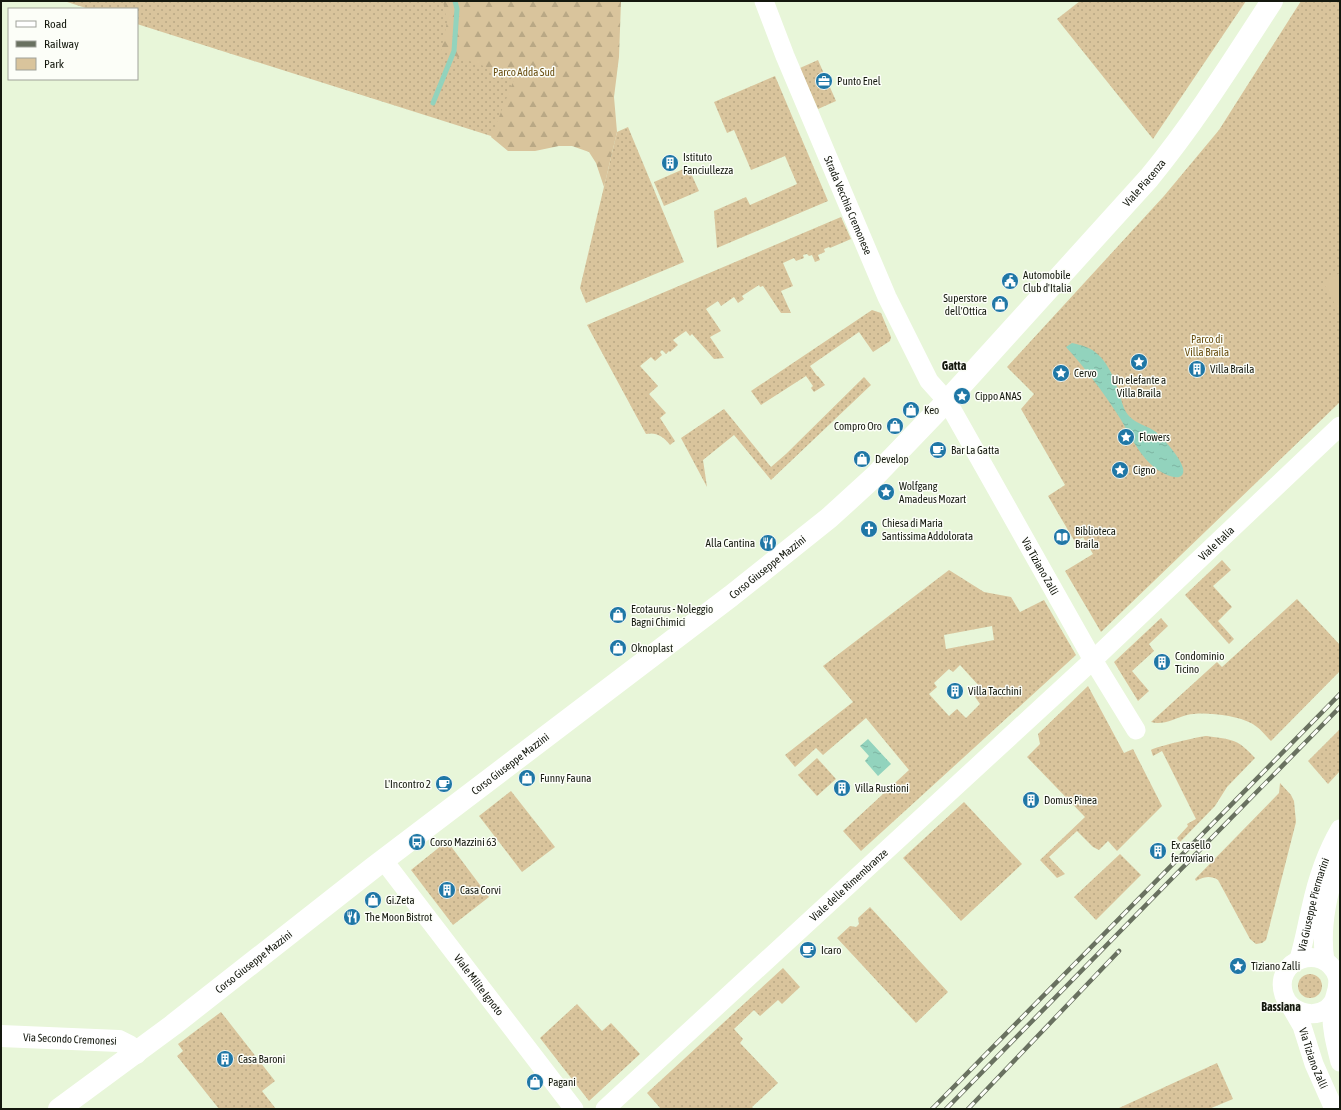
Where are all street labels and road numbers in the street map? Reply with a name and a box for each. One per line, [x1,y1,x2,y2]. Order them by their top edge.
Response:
street label: Strada Vecchia Cremonese [822,154,874,256]
street label: Viale Piacenza [1120,157,1168,209]
street label: Viale Italia [1196,524,1236,563]
street label: Corso Giuseppe Mazzini [727,533,808,601]
street label: Via Tiziano Zalli [1019,535,1061,597]
street label: Corso Giuseppe Mazzini [469,731,551,797]
street label: Viale delle Rimembranze [807,846,890,924]
street label: Via Giuseppe Piermarini [1295,856,1331,953]
street label: Corso Giuseppe Mazzini [213,928,294,996]
street label: Viale Milite Ignoto [452,952,506,1018]
street label: Via Tiziano Zalli [1297,1026,1330,1090]
street label: Via Secondo Cremonesi [23,1031,117,1047]

